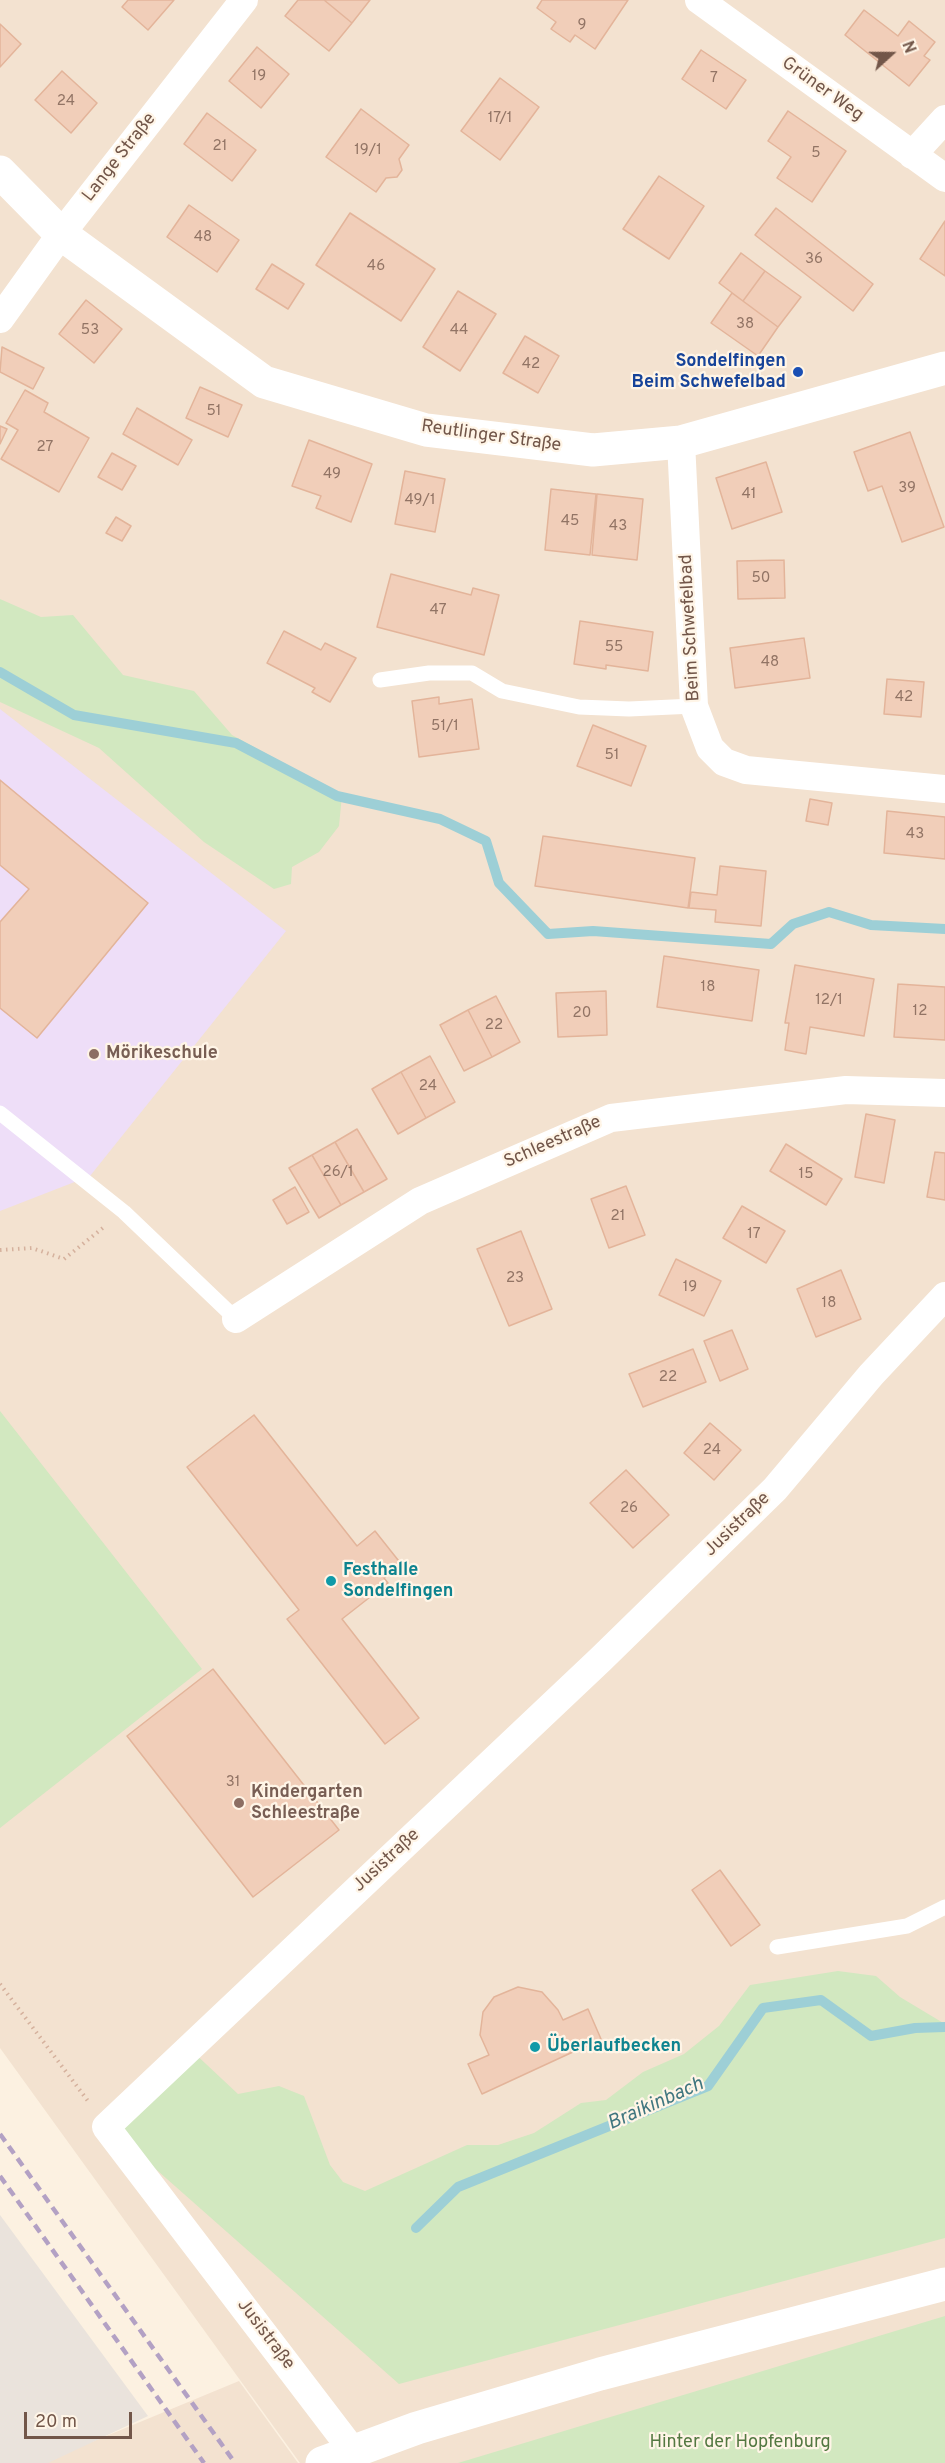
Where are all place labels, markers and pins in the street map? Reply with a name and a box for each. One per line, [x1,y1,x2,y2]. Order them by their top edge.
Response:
place label: Sondelfingen Beim Schwefelbad [632,351,786,394]
marker: Sondelfingen Beim Schwefelbad [791,365,805,379]
place label: Mörikeschule [106,1043,218,1065]
marker: Mörikeschule [87,1047,101,1061]
place label: Festhalle Sondelfingen [343,1560,453,1602]
marker: Festhalle Sondelfingen [324,1574,338,1588]
place label: Kindergarten Schleestraße [251,1782,363,1824]
marker: Kindergarten Schleestraße [232,1796,246,1810]
place label: Überlaufbecken [547,2036,681,2058]
marker: Überlaufbecken [528,2040,542,2054]

